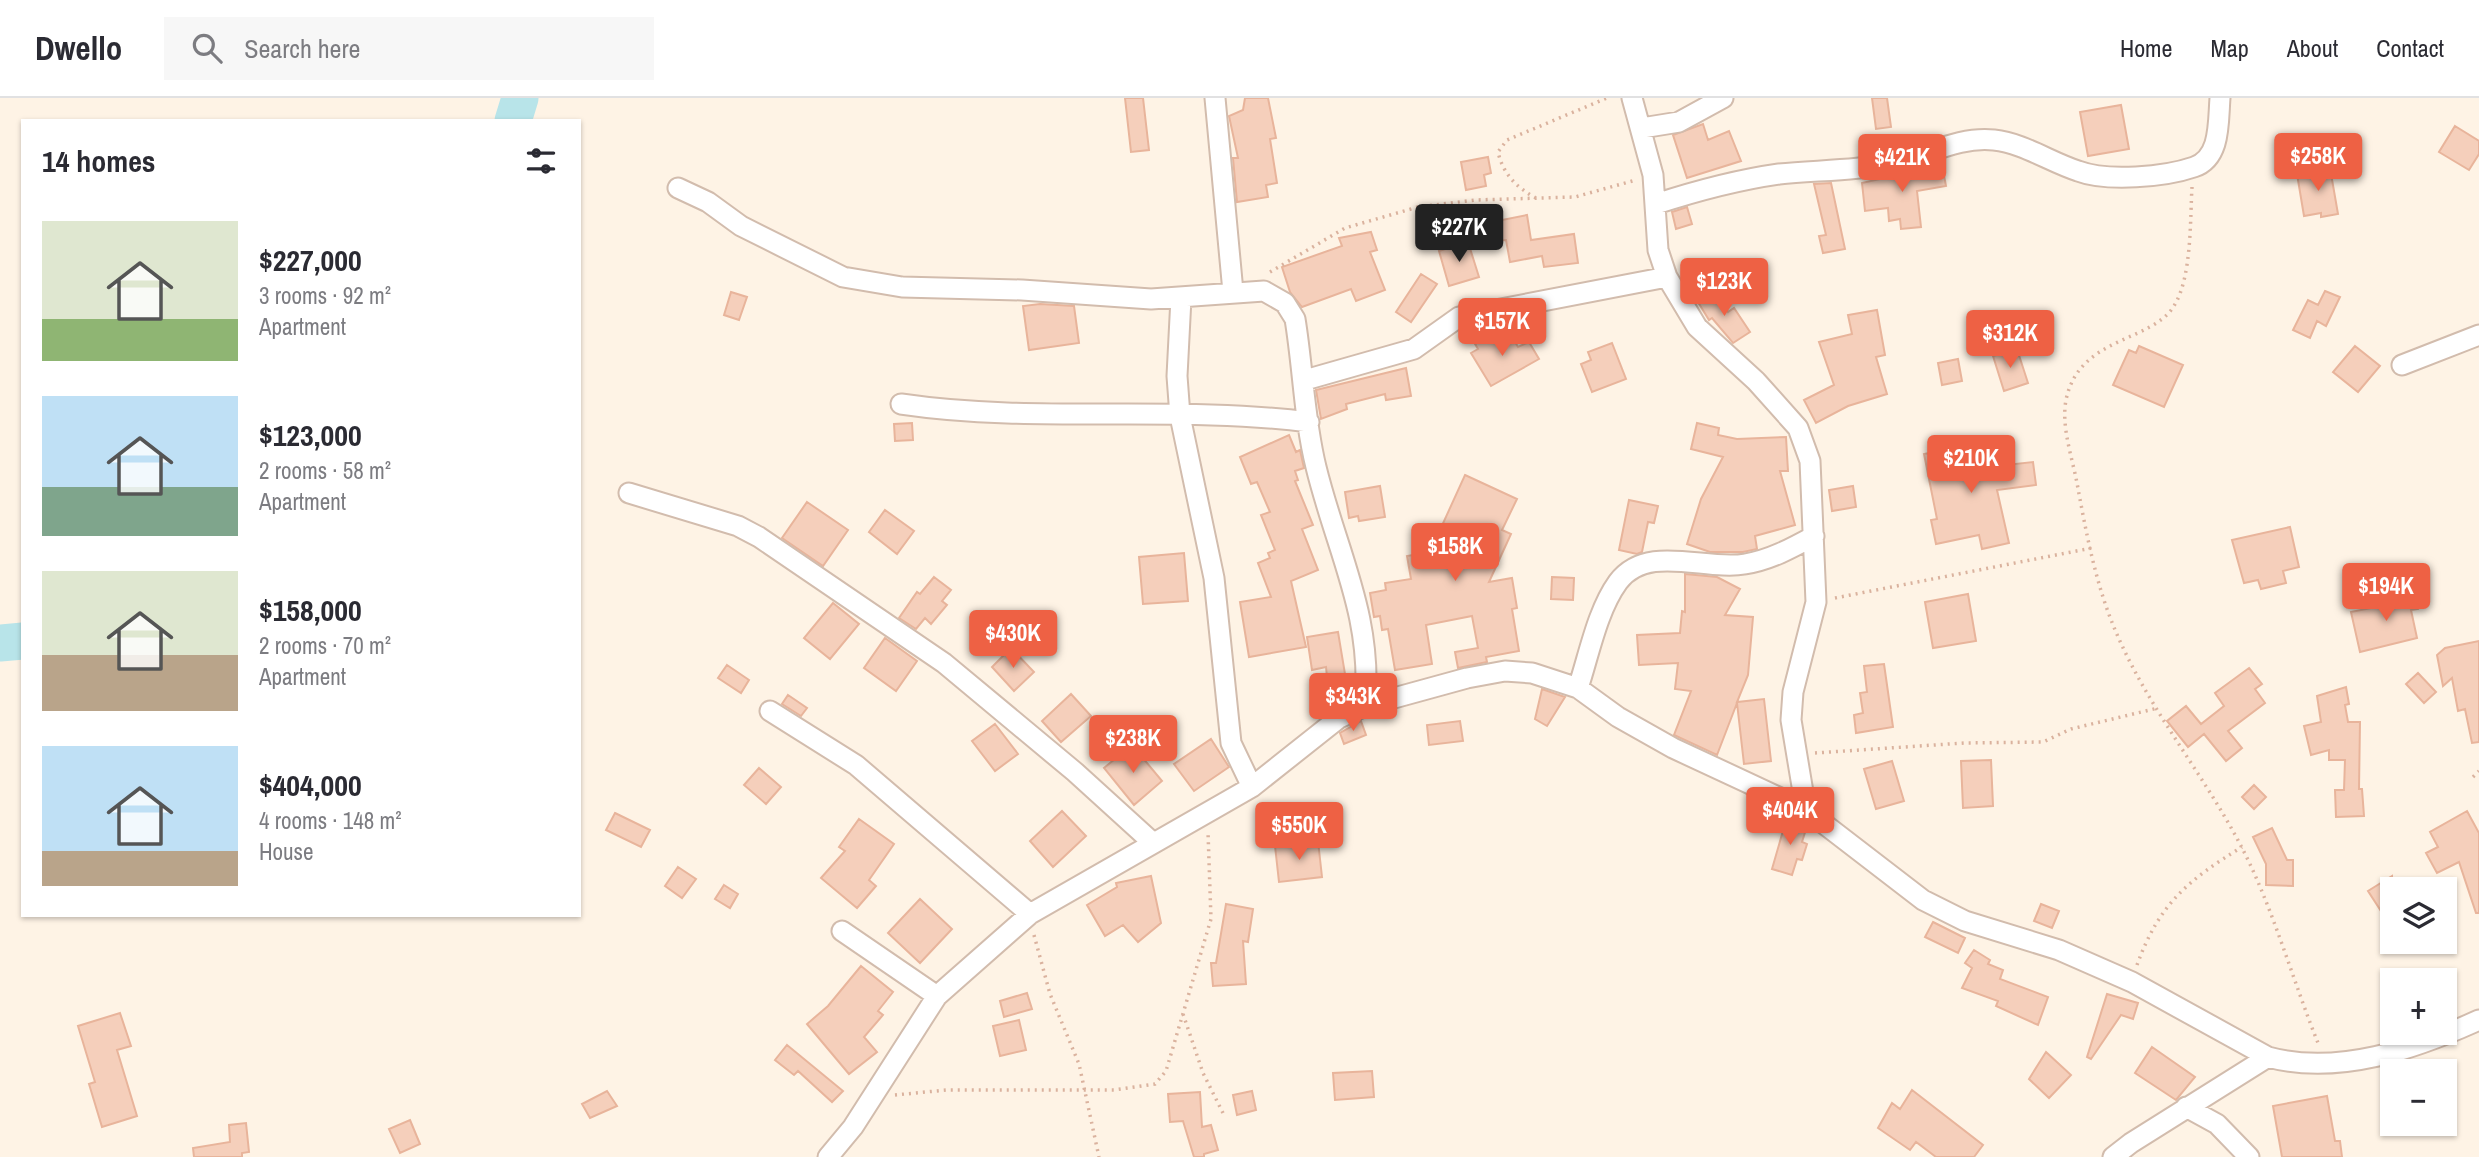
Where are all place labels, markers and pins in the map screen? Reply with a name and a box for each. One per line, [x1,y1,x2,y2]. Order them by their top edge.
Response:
pin: $421K [1853,134,1951,194]
pin: $258K [2269,134,2367,193]
pin: $227K [1410,204,1508,264]
pin: $123K [1675,258,1773,318]
pin: $157K [1453,299,1551,358]
pin: $312K [1961,310,2059,370]
pin: $210K [1922,436,2020,495]
pin: $158K [1406,524,1504,583]
pin: $194K [2337,564,2435,623]
pin: $430K [964,610,1062,670]
pin: $343K [1304,674,1402,733]
pin: $238K [1084,716,1182,775]
pin: $404K [1741,788,1839,847]
pin: $550K [1250,802,1348,862]

